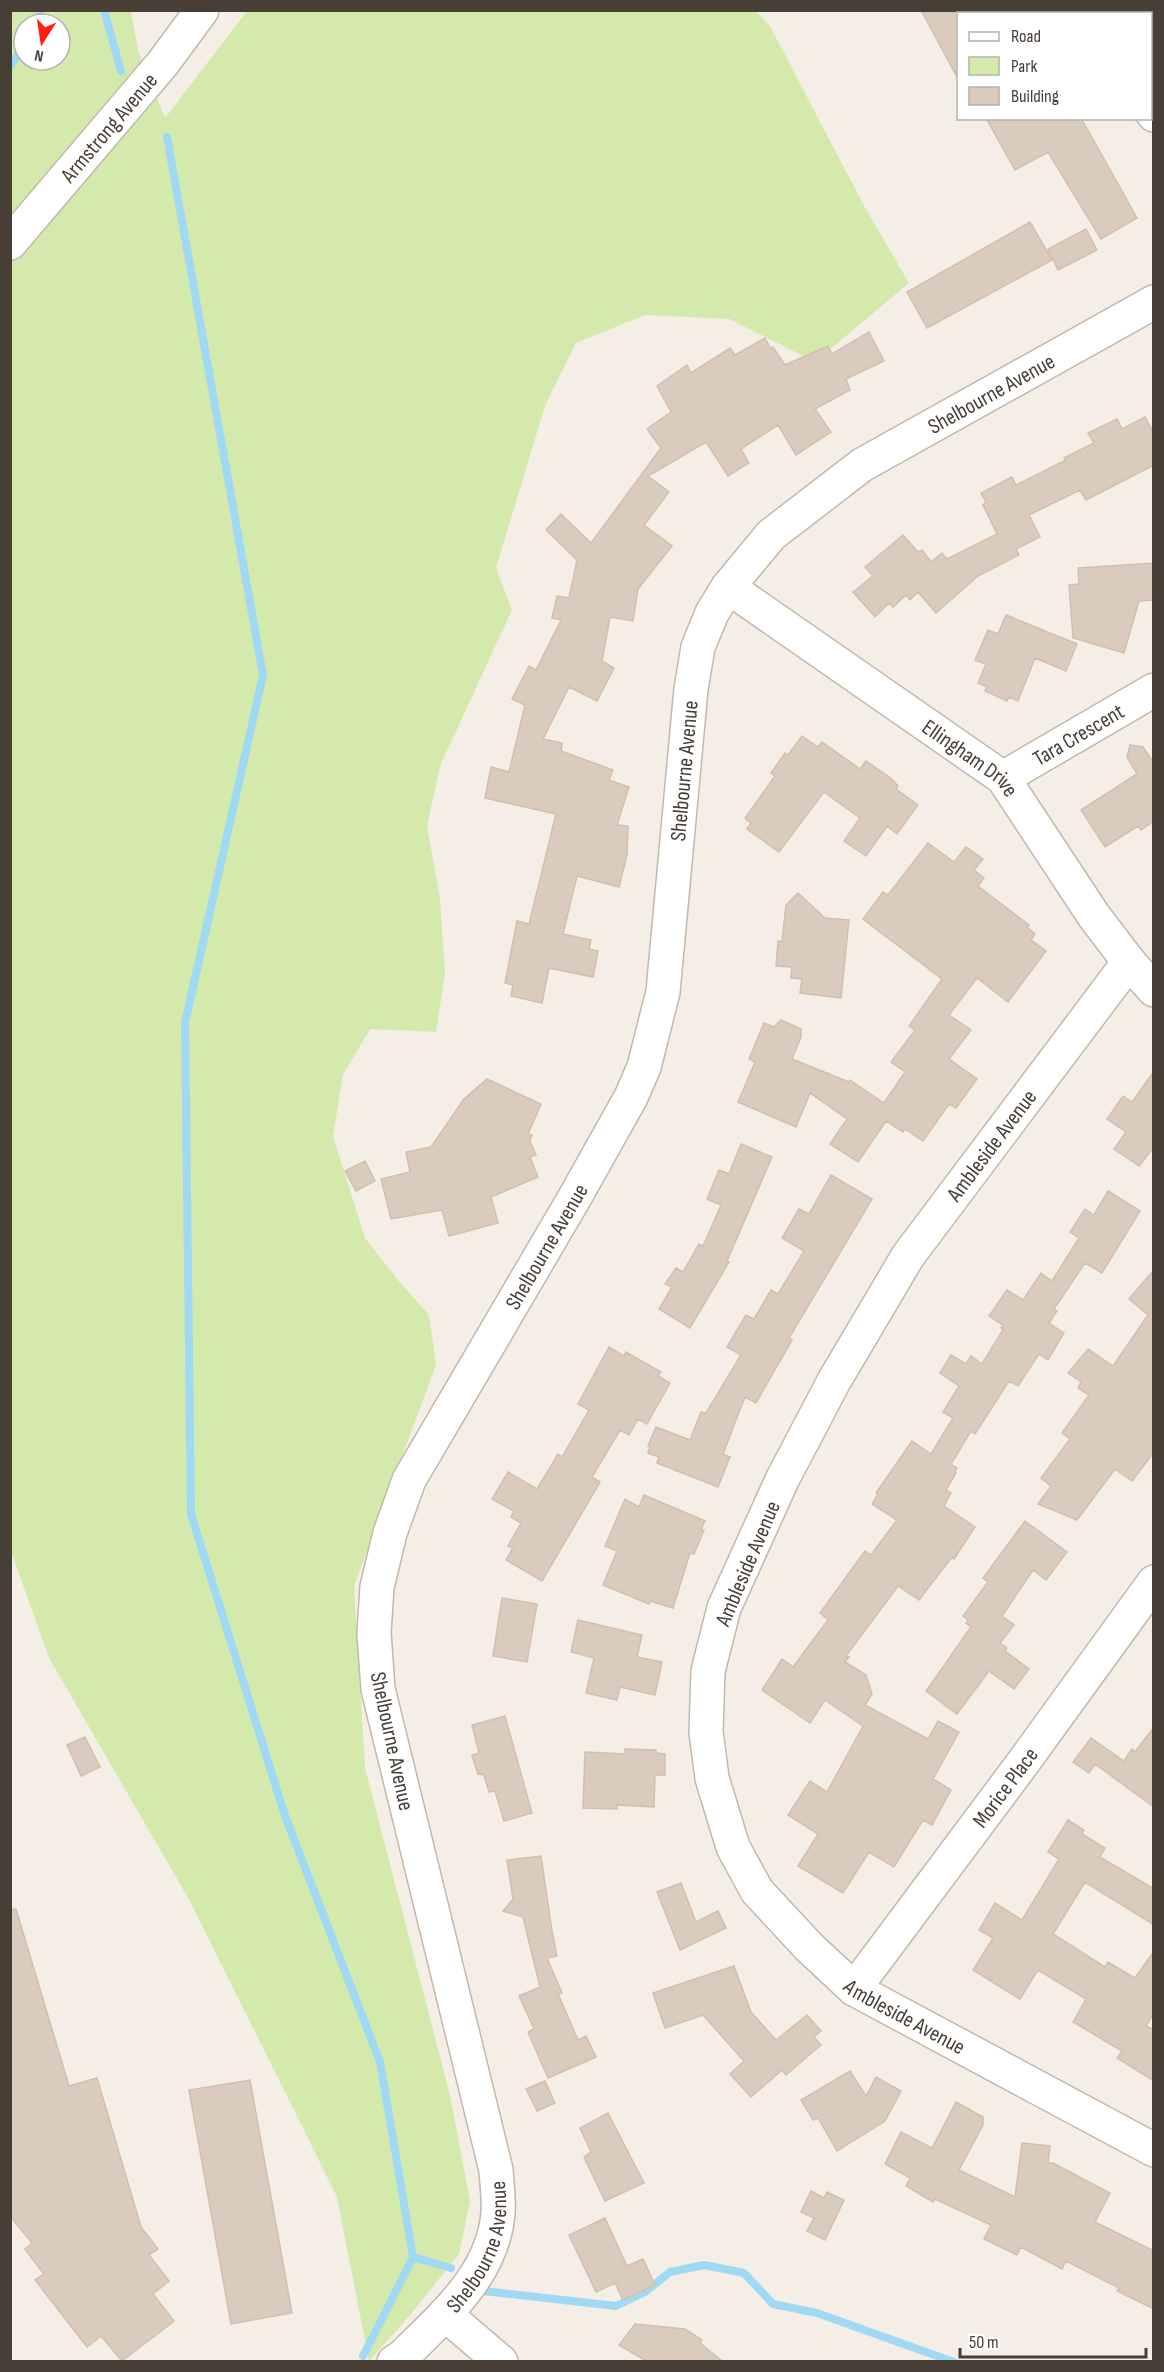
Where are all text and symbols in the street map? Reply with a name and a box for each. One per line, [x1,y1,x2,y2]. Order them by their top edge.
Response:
north arrow [12,12,72,72]
legend [957,12,1152,120]
text: Road [1011,26,1041,47]
text: N [33,45,45,65]
text: Park [1011,56,1037,77]
street label: Armstrong Avenue [55,68,164,189]
text: Building [1011,86,1059,107]
street label: Shelbourne Avenue [923,348,1060,441]
street label: Tara Crescent [1028,698,1130,773]
street label: Shelbourne Avenue [665,699,705,842]
street label: Ellingham Drive [917,714,1024,802]
street label: Ambleside Avenue [941,1085,1043,1208]
street label: Shelbourne Avenue [500,1179,595,1315]
street label: Ambleside Avenue [710,1497,787,1631]
street label: Shelbourne Avenue [364,1669,419,1813]
street label: Morice Place [967,1743,1045,1833]
street label: Ambleside Avenue [837,1974,970,2061]
street label: Shelbourne Avenue [441,2180,513,2319]
scale bar [960,2321,1146,2359]
text: 50 m [969,2332,999,2353]

